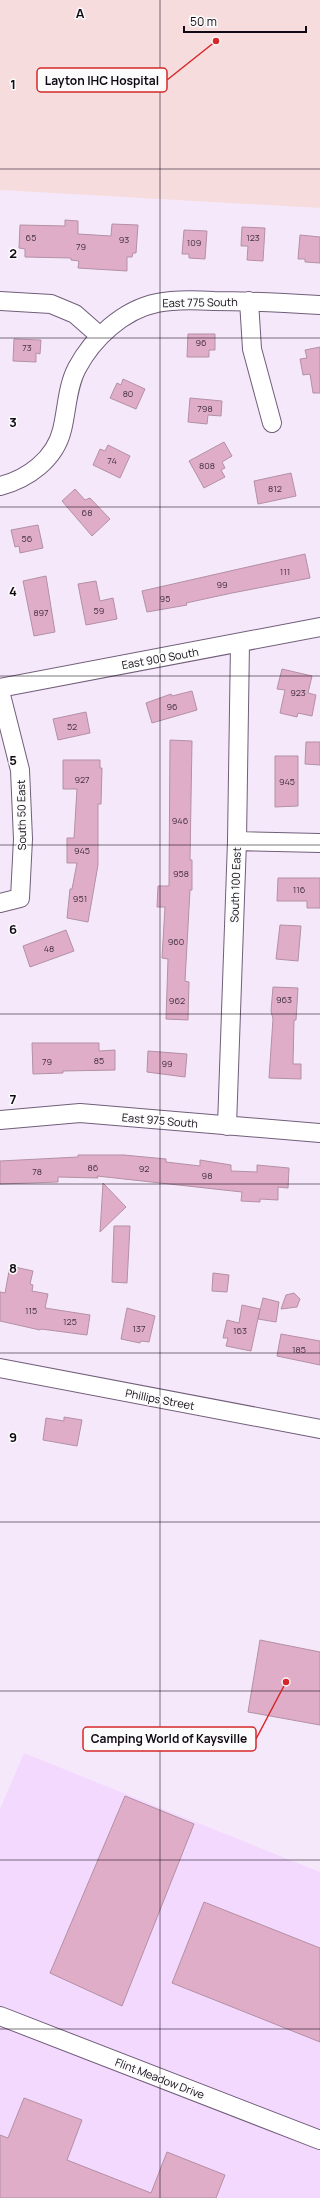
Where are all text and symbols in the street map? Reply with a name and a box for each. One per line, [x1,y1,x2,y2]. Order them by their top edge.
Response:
text: A [76,4,85,22]
scale bar [184,8,306,34]
text: 50 m [190,13,217,30]
callout: Layton IHC Hospital [37,68,167,92]
text: Layton IHC Hospital [45,72,159,89]
text: 1 [10,75,16,93]
house number: 65 [26,231,36,244]
house number: 123 [246,231,260,244]
house number: 93 [119,233,129,246]
house number: 109 [187,236,201,249]
house number: 79 [76,240,86,253]
text: 2 [9,244,17,262]
street label: East 775 South [162,294,238,310]
house number: 96 [195,336,207,349]
house number: 73 [22,341,32,354]
house number: 80 [123,387,133,400]
house number: 798 [197,402,213,415]
text: 3 [9,413,17,431]
house number: 74 [107,454,117,467]
house number: 808 [199,459,215,472]
house number: 812 [268,482,282,495]
house number: 68 [82,506,92,519]
house number: 56 [22,532,33,545]
house number: 111 [280,565,290,578]
house number: 99 [216,578,228,591]
text: 4 [9,582,17,600]
house number: 95 [160,592,170,605]
house number: 59 [94,604,104,617]
house number: 897 [33,606,49,619]
street label: East 900 South [120,644,200,672]
house number: 923 [290,686,306,699]
house number: 96 [166,700,178,713]
house number: 52 [67,720,77,733]
text: 5 [9,751,17,769]
house number: 927 [74,773,90,786]
house number: 945 [279,775,295,788]
street label: South 50 East [13,779,29,851]
house number: 946 [172,814,189,827]
house number: 945 [74,844,90,857]
street label: South 100 East [226,847,244,923]
house number: 958 [173,867,189,880]
house number: 116 [293,883,306,896]
house number: 951 [73,892,87,905]
text: 6 [9,920,17,938]
house number: 960 [168,935,184,948]
house number: 48 [44,942,54,955]
house number: 963 [276,993,292,1006]
house number: 962 [169,994,185,1007]
house number: 85 [94,1054,104,1067]
house number: 79 [42,1055,52,1068]
house number: 99 [161,1057,173,1070]
text: 7 [10,1090,17,1108]
street label: East 975 South [121,1109,199,1131]
house number: 86 [88,1161,99,1174]
house number: 92 [139,1162,149,1175]
house number: 78 [32,1165,42,1178]
house number: 98 [202,1169,212,1182]
text: 8 [9,1259,17,1277]
house number: 115 [25,1304,37,1317]
house number: 125 [63,1315,77,1328]
house number: 137 [132,1322,146,1335]
house number: 163 [233,1324,247,1337]
house number: 185 [292,1343,306,1356]
street label: Phillips Street [124,1385,196,1413]
text: 9 [9,1428,17,1446]
callout: Camping World of Kaysville [83,1727,256,1751]
text: Camping World of Kaysville [91,1730,247,1747]
street label: Flint Meadow Drive [113,2054,207,2102]

